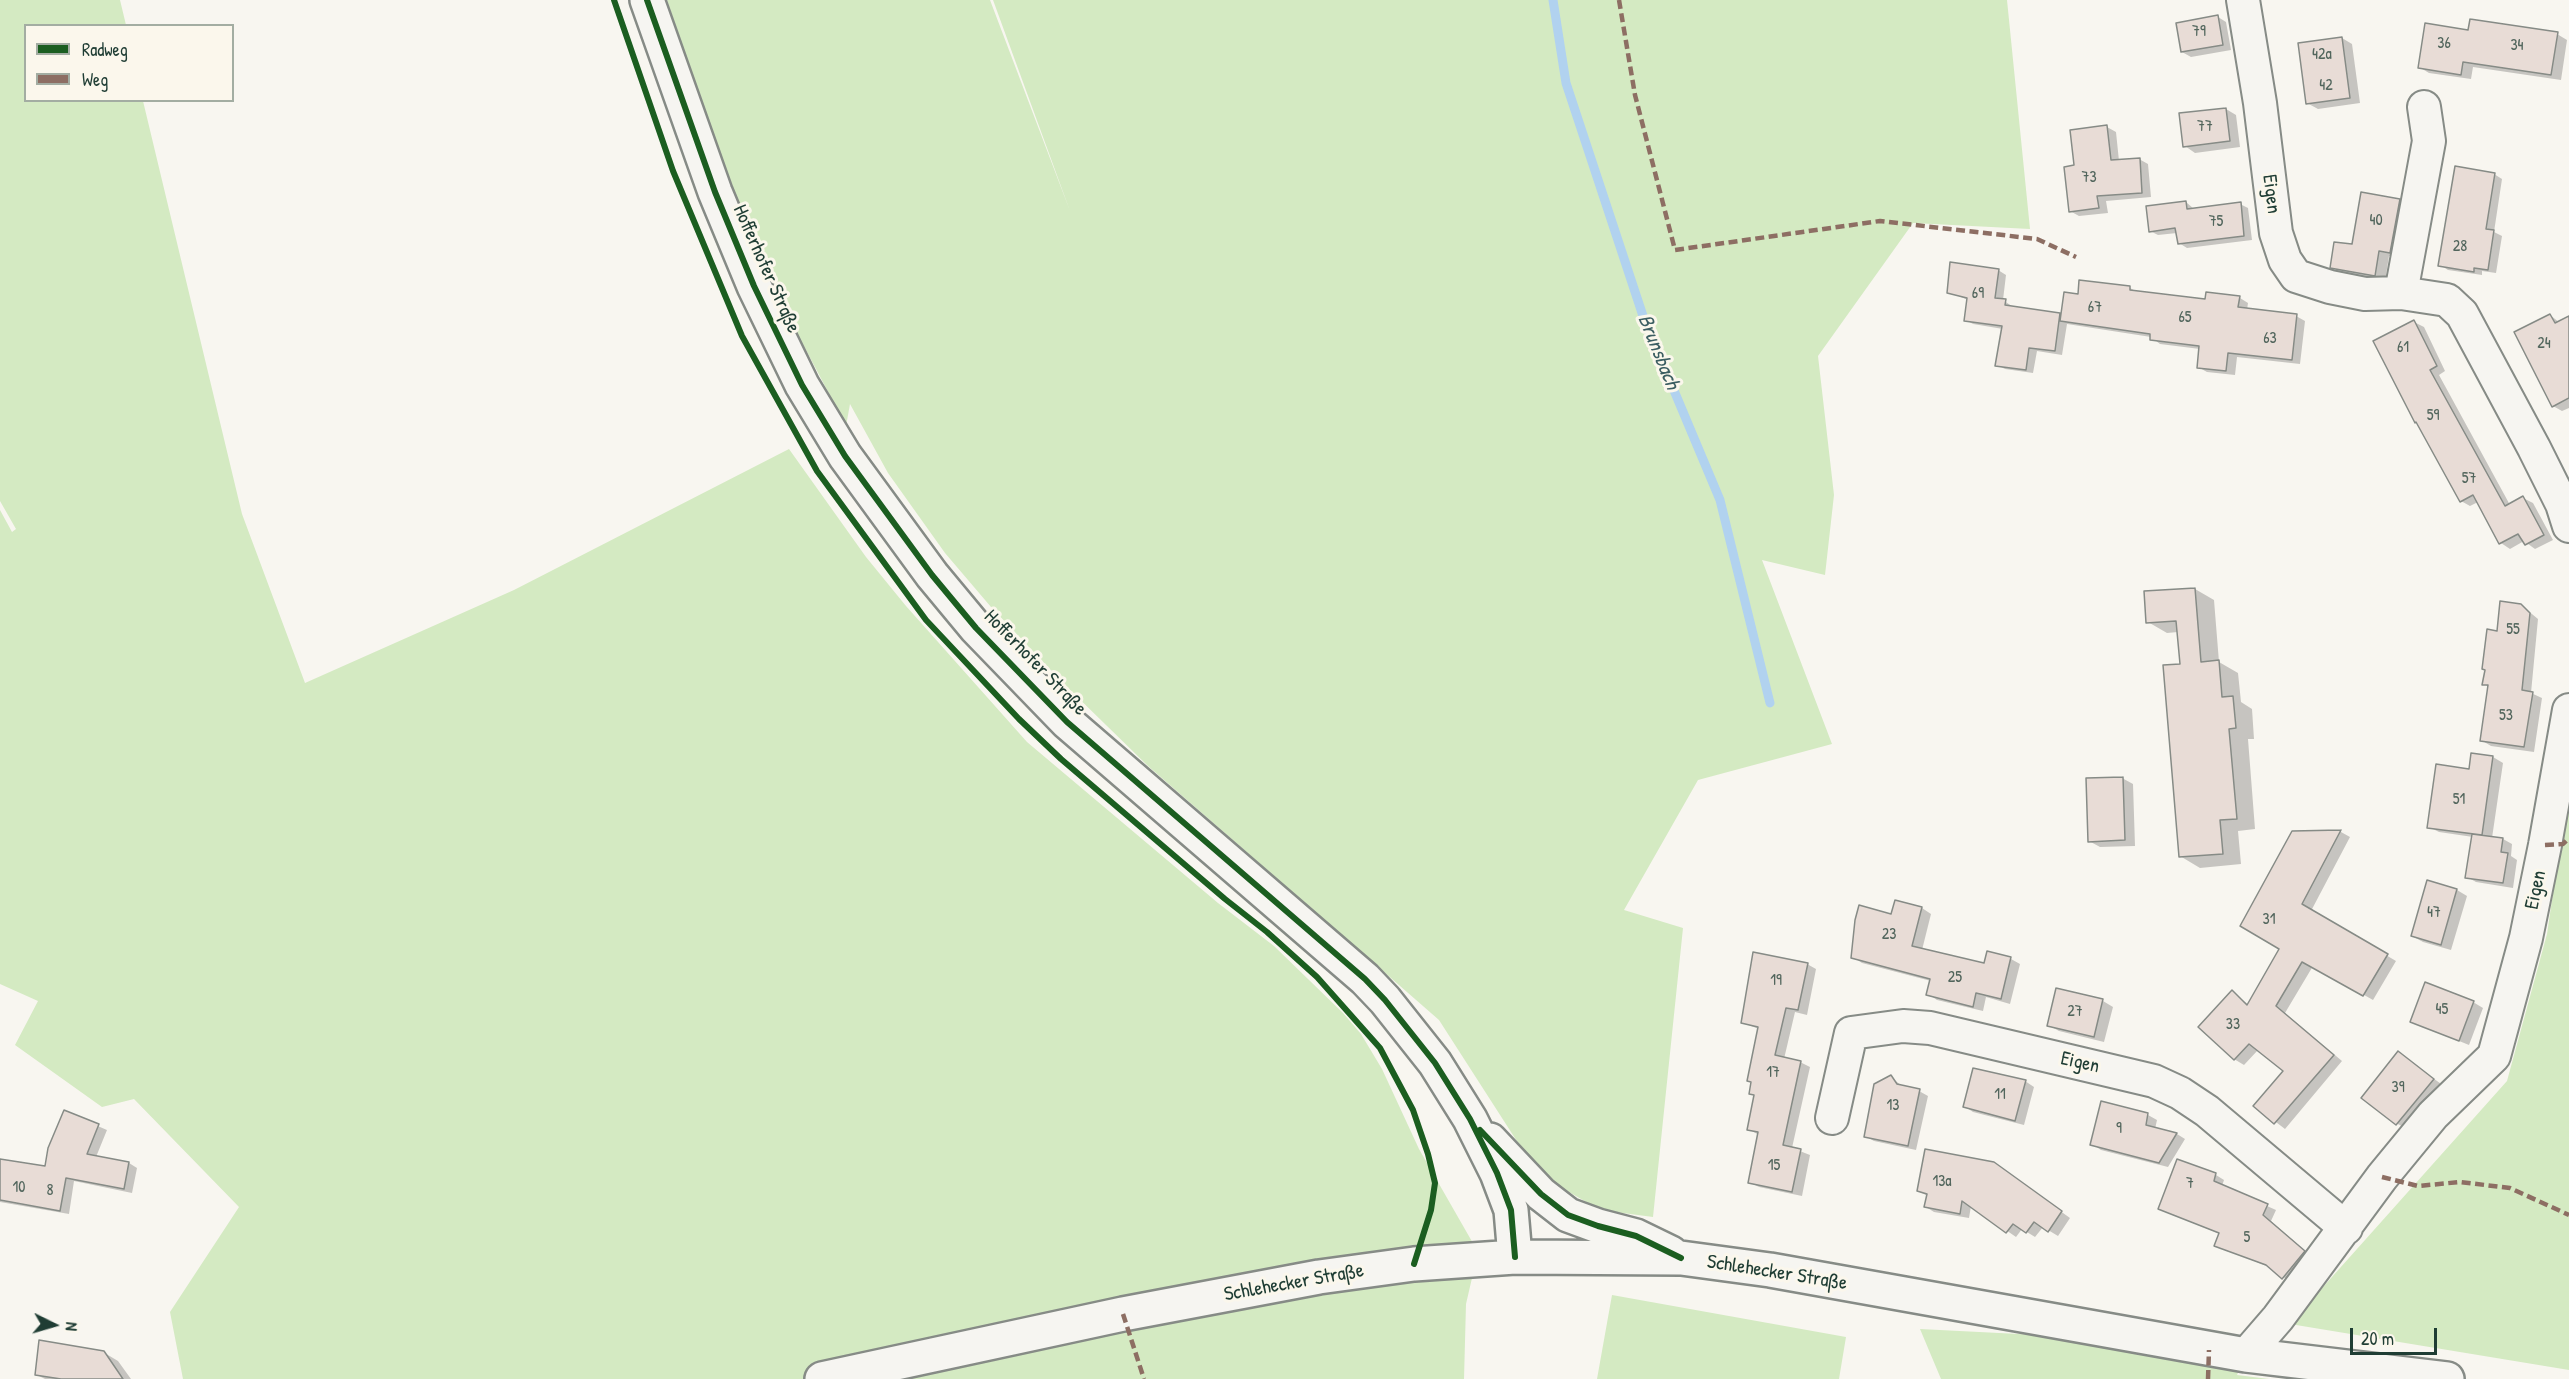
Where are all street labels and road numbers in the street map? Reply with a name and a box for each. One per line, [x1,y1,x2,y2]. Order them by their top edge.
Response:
street label: Eigen [2257,173,2285,215]
street label: Hofferhofer Straße [727,201,805,337]
street label: Hofferhofer Straße [979,605,1091,721]
street label: Eigen [2520,868,2552,912]
street label: Eigen [2058,1047,2102,1079]
street label: Schlehecker Straße [1705,1250,1849,1296]
street label: Schlehecker Straße [1222,1259,1366,1307]

